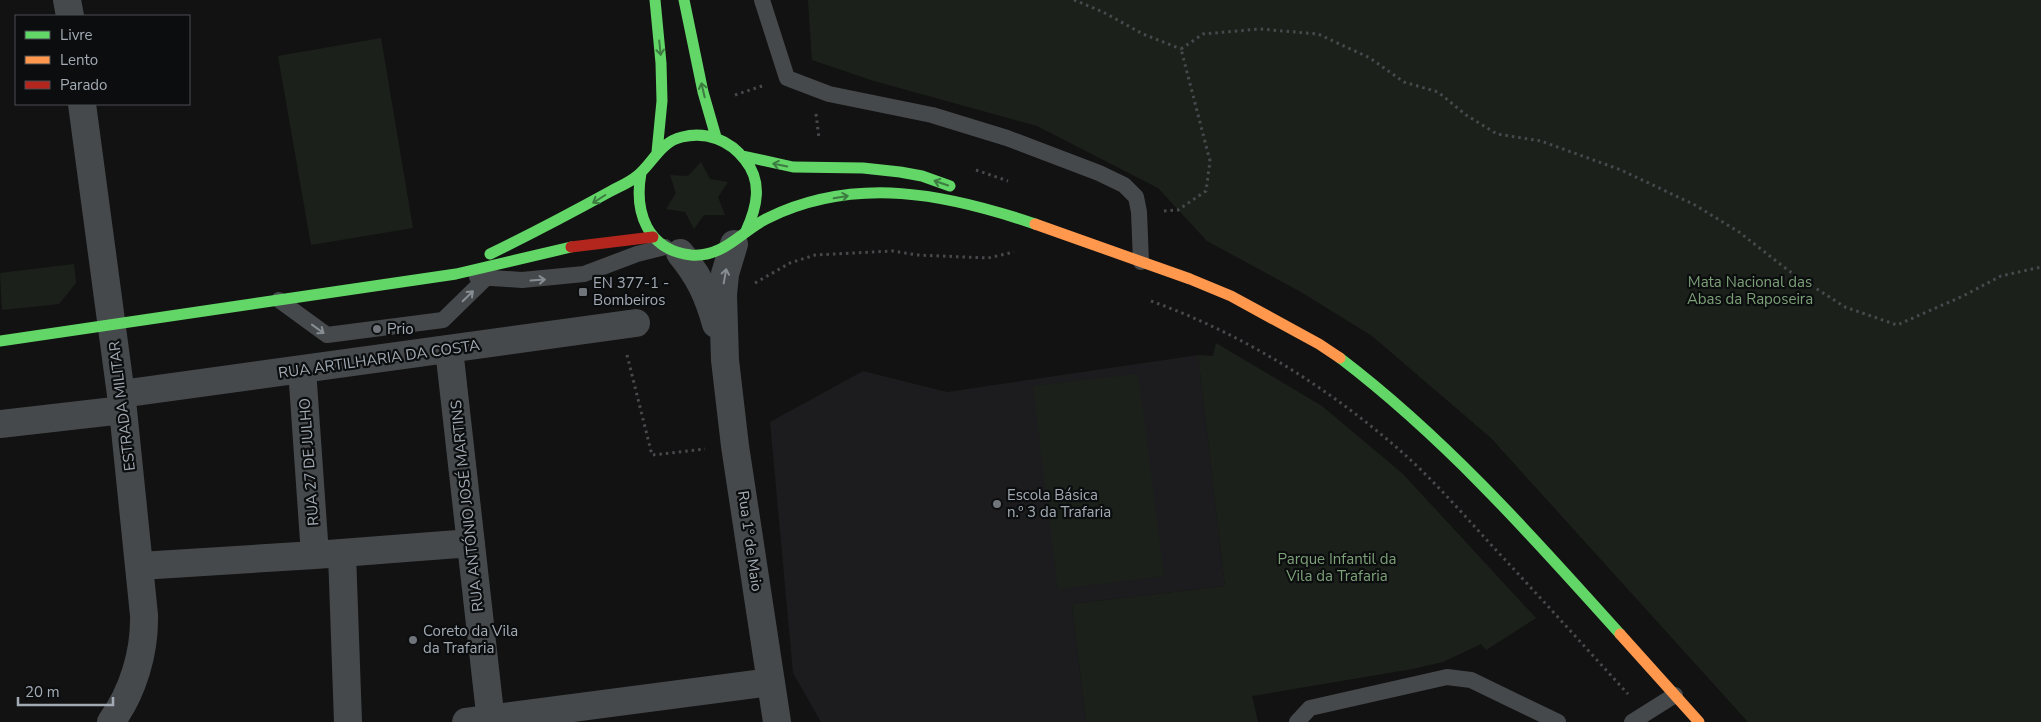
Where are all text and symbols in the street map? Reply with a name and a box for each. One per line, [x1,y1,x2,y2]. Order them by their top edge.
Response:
legend [15,15,190,105]
text: Livre [60,25,93,45]
one-way arrow [655,40,665,56]
text: Lento [60,50,98,70]
text: Parado [60,75,107,95]
one-way arrow [698,83,707,99]
one-way arrow [773,160,789,169]
one-way arrow [933,178,949,187]
one-way arrow [832,191,848,201]
one-way arrow [593,194,607,204]
one-way arrow [721,269,731,285]
park label: Mata Nacional das Abas da Raposeira [1687,272,1813,309]
place label: EN 377-1 - Bombeiros [593,273,669,310]
one-way arrow [530,275,546,284]
marker: EN 377-1 - Bombeiros [577,286,589,298]
one-way arrow [461,290,474,302]
place label: Prio [387,319,414,339]
marker: Prio [371,323,383,335]
one-way arrow [311,324,325,334]
street label: RUA ARTILHARIA DA COSTA [277,335,481,383]
street label: ESTRADA MILITAR [104,340,140,472]
street label: RUA 27 DE JULHO [295,397,323,527]
street label: RUA ANTÓNIO JOSÉ MARTINS [445,399,488,613]
place label: Escola Básica n.º 3 da Trafaria [1007,485,1111,522]
street label: Rua 1º de Maio [733,489,767,593]
marker: Escola Básica n.º 3 da Trafaria [991,498,1003,510]
park label: Parque Infantil da Vila da Trafaria [1278,549,1396,586]
place label: Coreto da Vila da Trafaria [423,621,518,658]
marker: Coreto da Vila da Trafaria [407,634,419,646]
scale bar [18,674,112,706]
text: 20 m [25,682,60,702]

